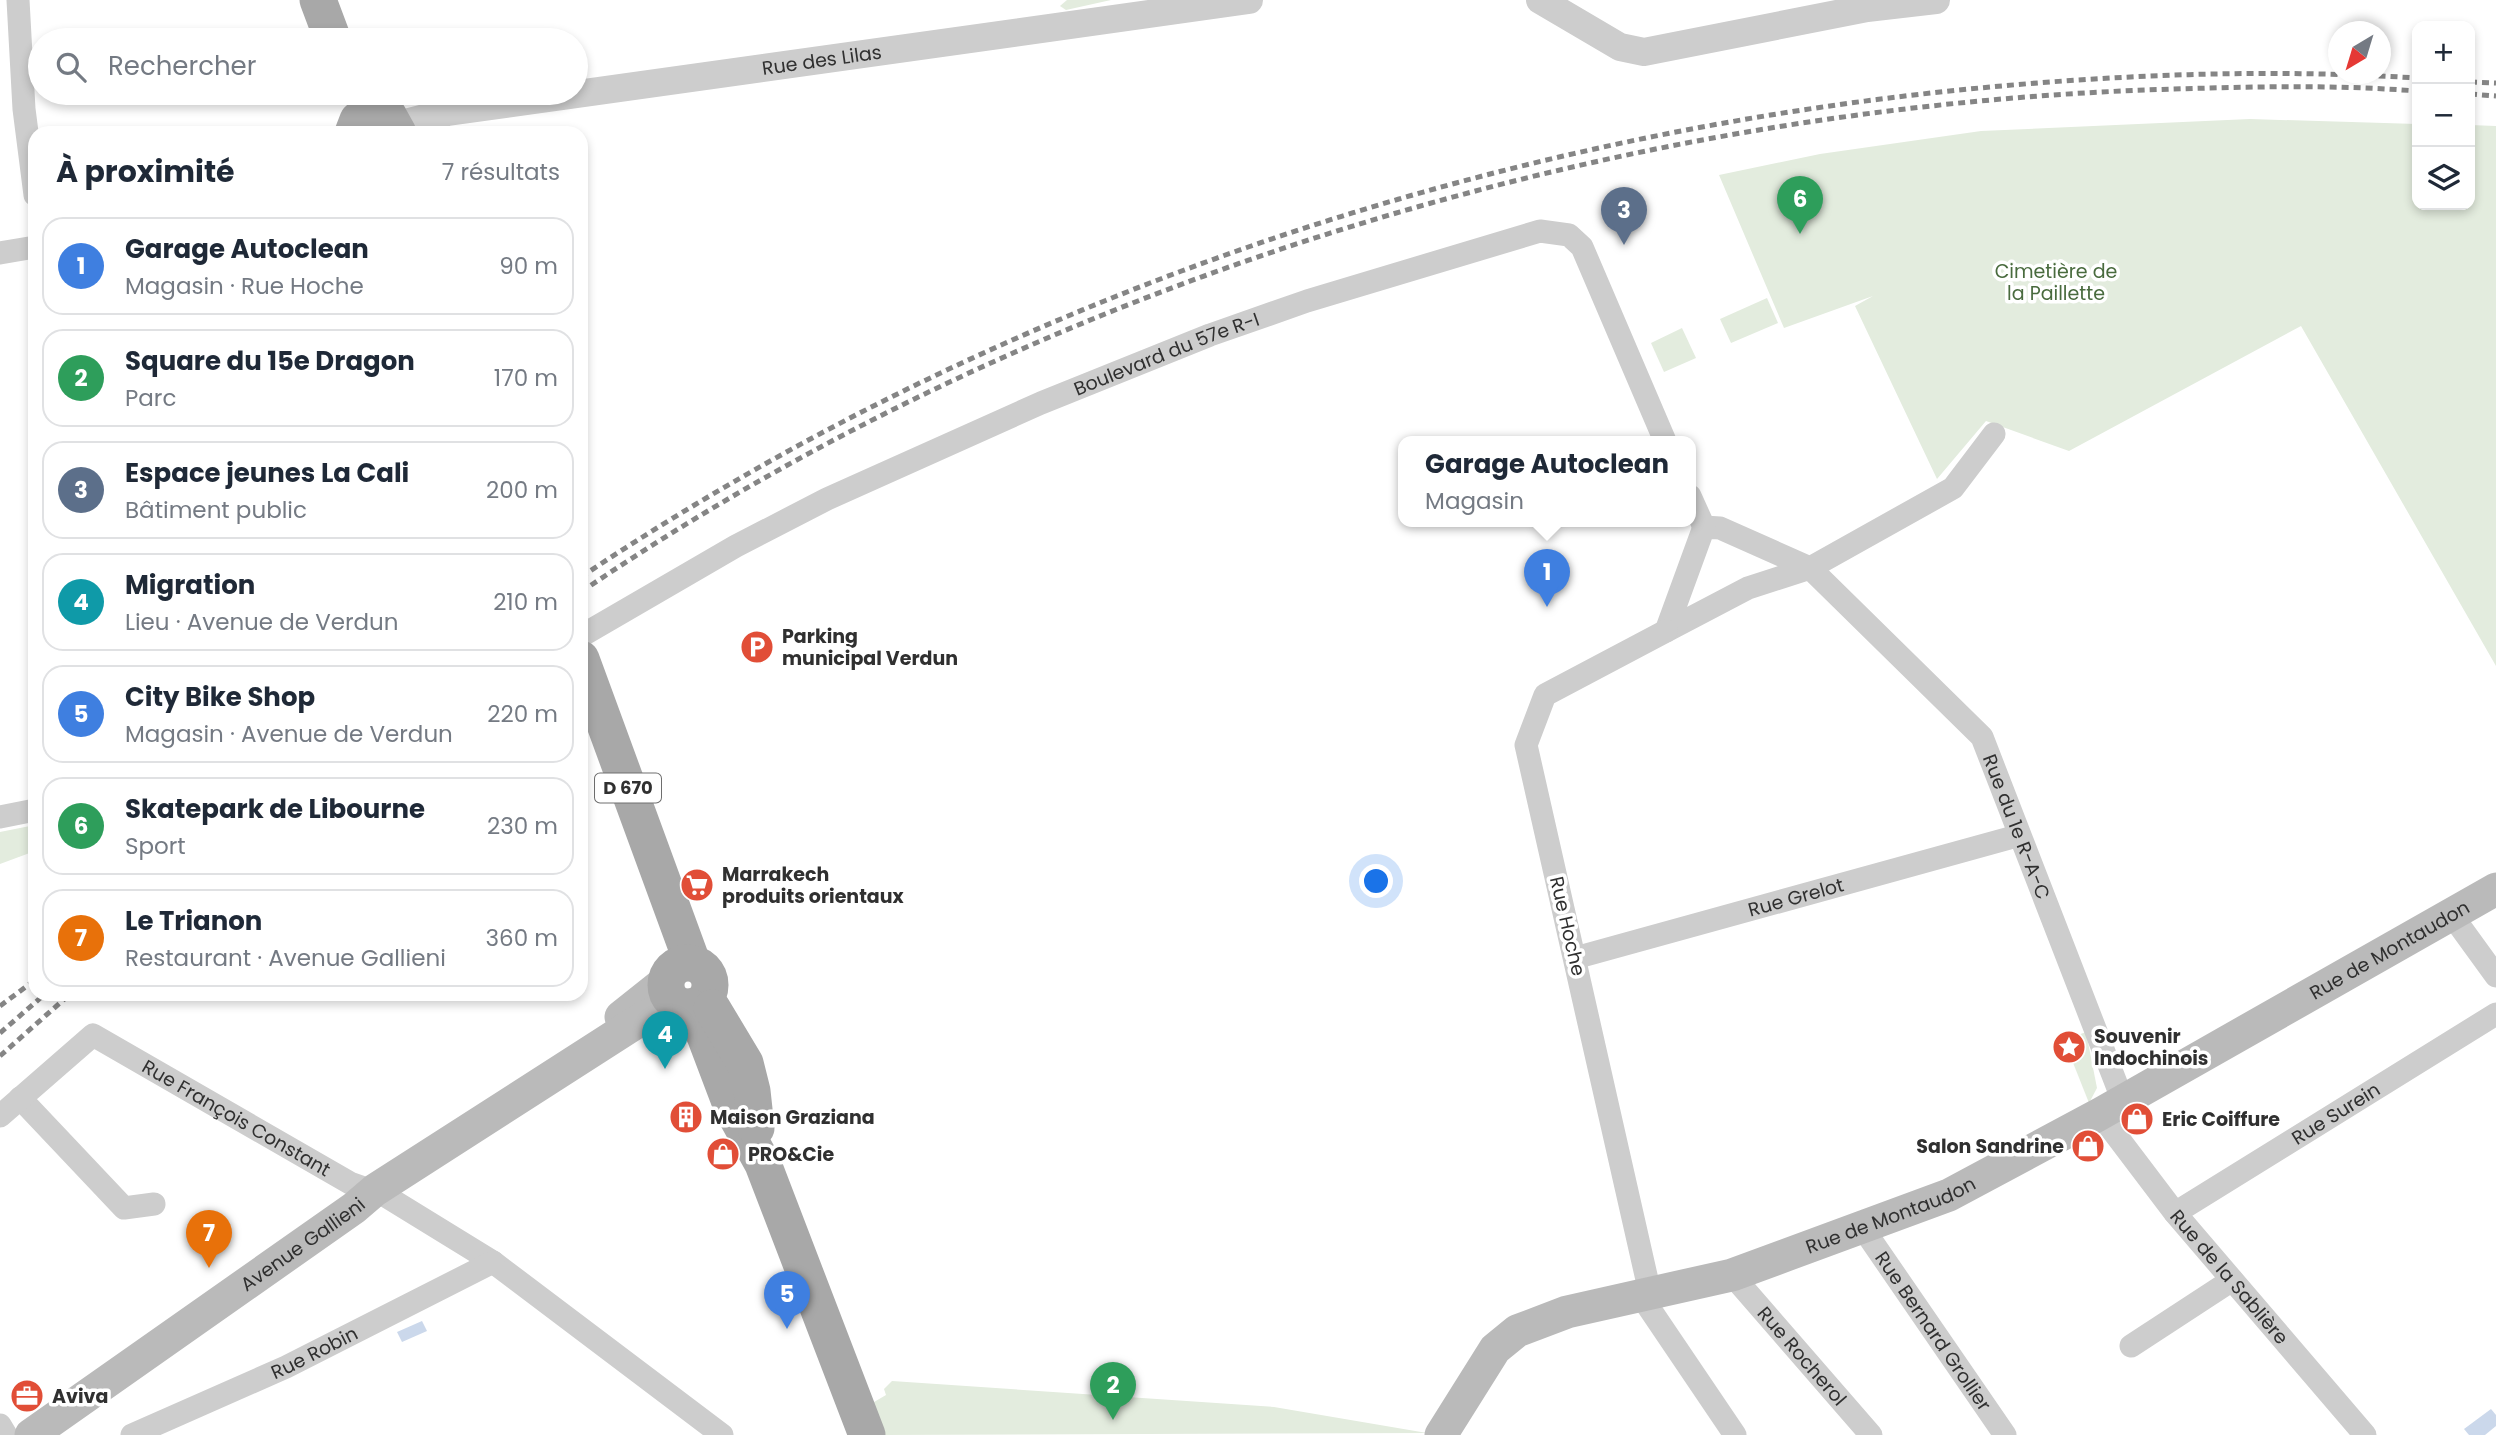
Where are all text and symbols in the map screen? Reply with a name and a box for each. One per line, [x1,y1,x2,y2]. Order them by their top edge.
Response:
north arrow [2328,21,2391,84]
map controls [2412,21,2475,210]
button: + [2412,21,2475,84]
search box [28,28,588,105]
street label: Rue des Lilas [760,39,883,82]
icon: search [52,48,90,86]
text: Rechercher [108,48,256,84]
button: − [2412,84,2475,147]
button: layers [2412,147,2475,210]
text: À proximité [56,150,235,193]
text: 7 résultats [442,156,560,188]
pin: 6 [1777,176,1823,234]
pin: 3 [1601,187,1647,245]
text: Garage Autoclean [125,231,369,267]
text: 1 [77,250,85,282]
text: 90 m [499,250,558,282]
park label: Cimetière de la Paillette [1995,258,2117,307]
text: Magasin · Rue Hoche [125,270,364,302]
street label: Boulevard du 57e R-I [1070,306,1263,402]
text: Square du 15e Dragon [125,343,415,379]
text: 2 [74,362,88,394]
text: 170 m [494,362,558,394]
text: Parc [125,382,176,414]
popup [1398,436,1696,527]
text: Garage Autoclean [1425,446,1669,482]
text: Espace jeunes La Cali [125,455,409,491]
text: 3 [74,474,88,506]
text: 200 m [486,474,558,506]
text: Magasin [1425,485,1524,517]
text: Bâtiment public [125,494,307,526]
pin: 1 [1524,549,1570,607]
text: Migration [125,567,255,603]
text: 4 [73,586,89,618]
text: 210 m [493,586,558,618]
text: Lieu · Avenue de Verdun [125,606,399,638]
place label: Parking municipal Verdun [782,623,958,672]
parking icon: Parking municipal Verdun [738,628,776,666]
text: City Bike Shop [125,679,315,715]
text: 5 [74,698,88,730]
text: 220 m [487,698,558,730]
text: Magasin · Avenue de Verdun [125,718,453,750]
street label: Rue du 1e R-A-C [1976,750,2057,903]
road number: D 670 [595,774,661,802]
text: Skatepark de Libourne [125,791,425,827]
text: 6 [74,810,88,842]
text: 230 m [487,810,558,842]
text: Sport [125,830,186,862]
place label: Marrakech produits orientaux [722,861,905,910]
your location [1359,864,1393,898]
supermarket icon: Marrakech produits orientaux [678,866,716,904]
street label: Rue Grelot [1745,871,1847,924]
street label: Rue Hoche [1543,874,1592,979]
street label: Rue de Montaudon [2305,894,2475,1006]
text: Le Trianon [125,903,262,939]
text: 7 [75,922,87,954]
text: 360 m [486,922,558,954]
text: Restaurant · Avenue Gallieni [125,942,446,974]
pin: 4 [642,1011,688,1069]
place label: Souvenir Indochinois [2094,1023,2208,1072]
place icon: Souvenir Indochinois [2050,1028,2088,1066]
street label: Rue François Constant [137,1053,336,1183]
street label: Rue Surein [2286,1076,2385,1152]
building icon: Maison Graziana [667,1098,705,1136]
shop icon: Eric Coiffure [2118,1100,2156,1138]
place label: Maison Graziana [710,1104,875,1131]
place label: Eric Coiffure [2162,1106,2280,1133]
shop icon: Salon Sandrine [2069,1127,2107,1165]
place label: Salon Sandrine [1916,1133,2064,1160]
shop icon: PRO&Cie [704,1135,742,1173]
place label: PRO&Cie [748,1141,834,1168]
street label: Rue de Montaudon [1802,1170,1981,1261]
street label: Avenue Gallieni [235,1191,371,1298]
street label: Rue de la Sablière [2164,1204,2295,1350]
pin: 7 [186,1210,232,1268]
street label: Rue Bernard Grollier [1869,1246,1997,1416]
pin: 5 [764,1271,810,1329]
street label: Rue Rocherol [1751,1301,1853,1412]
street label: Rue Robin [267,1320,363,1386]
pin: 2 [1090,1362,1136,1420]
office icon: Aviva [8,1377,46,1415]
place label: Aviva [52,1383,108,1410]

